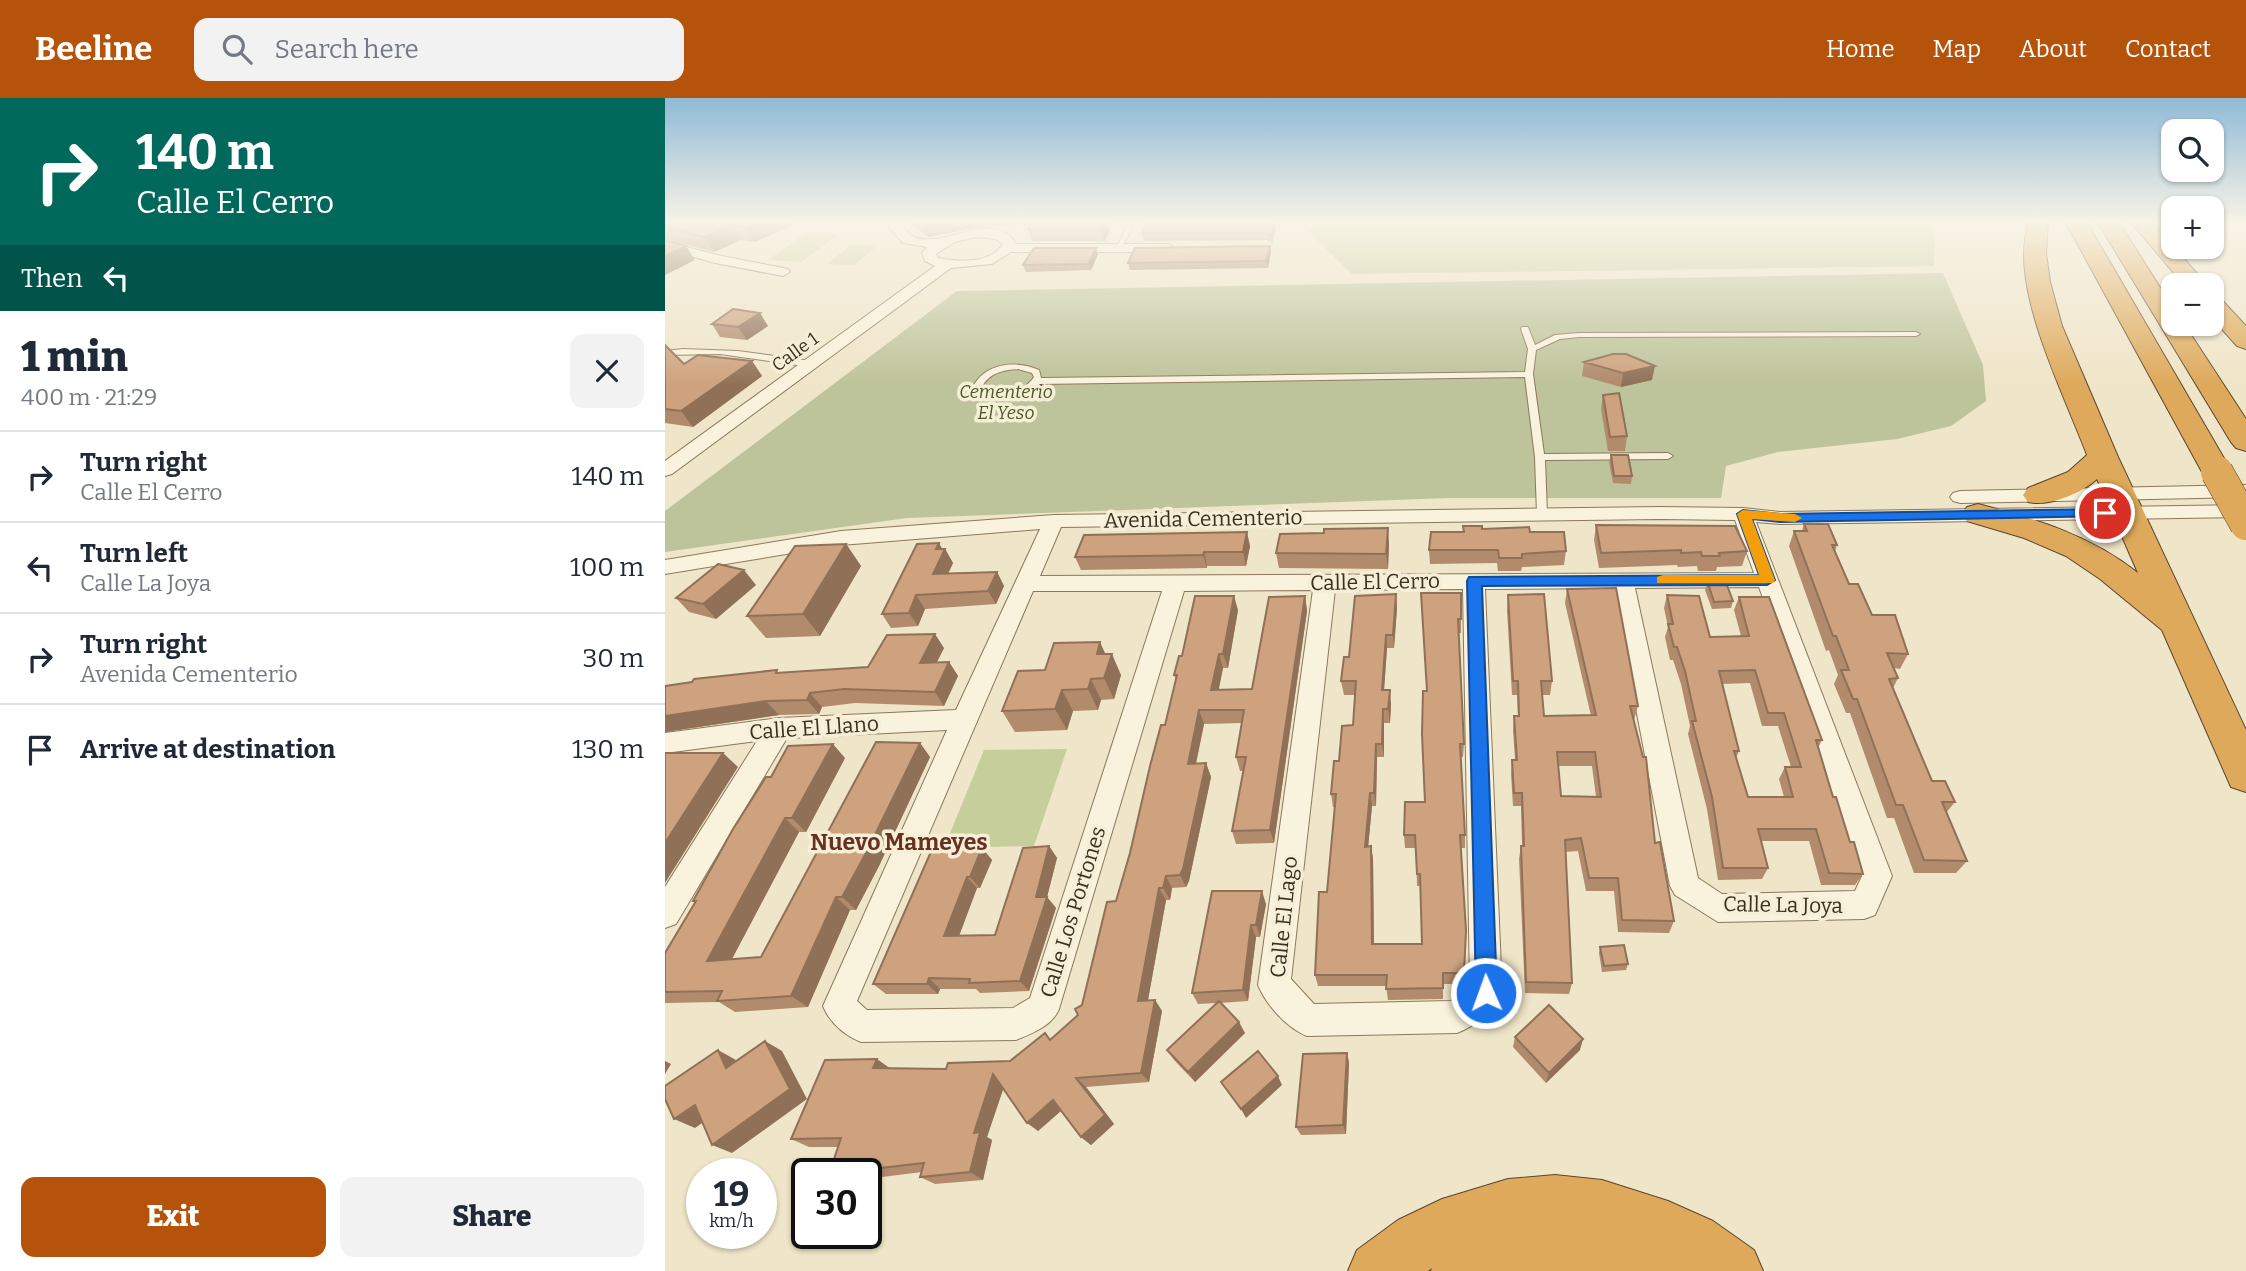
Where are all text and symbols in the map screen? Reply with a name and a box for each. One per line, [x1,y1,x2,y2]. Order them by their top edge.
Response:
search box [194,18,684,81]
text: Beeline [35,29,152,69]
icon: search [218,30,256,68]
text: Search here [274,34,419,65]
text: Home [1826,35,1895,63]
text: Map [1933,35,1981,63]
text: About [2019,35,2087,63]
text: Contact [2125,35,2211,63]
map controls [2161,119,2224,336]
button: search [2161,119,2224,182]
text: 140 m [136,123,274,182]
icon: right [21,126,112,217]
text: Calle El Cerro [136,183,334,221]
button: + [2161,196,2224,259]
icon: left [97,259,135,297]
text: Then [21,263,83,294]
button: − [2161,273,2224,336]
street label: Calle 1 [767,327,823,376]
text: 1 min [21,332,128,382]
button: close [570,334,644,408]
park label: Cementerio El Yeso [959,381,1053,424]
text: 400 m · 21:29 [21,383,157,411]
text: Turn right [80,447,207,478]
icon: right [21,458,59,496]
text: 140 m [572,461,644,492]
text: Calle El Cerro [80,478,222,506]
pin [2075,483,2135,543]
icon: arrive [2086,494,2124,532]
street label: Avenida Cementerio [1103,504,1303,534]
text: Turn left [80,538,188,569]
icon: left [21,549,59,587]
text: 100 m [570,552,644,583]
street label: Calle El Cerro [1310,568,1440,596]
text: Calle La Joya [80,569,211,597]
text: Turn right [80,629,207,660]
icon: right [21,640,59,678]
text: 30 m [583,643,644,674]
text: Avenida Cementerio [80,660,298,688]
street label: Calle El Llano [748,711,880,745]
icon: arrive [21,731,59,769]
text: Arrive at destination [80,734,335,765]
text: 130 m [572,734,644,765]
street label: Calle Los Portones [1035,823,1111,1001]
district label: Nuevo Mameyes [810,828,988,856]
street label: Calle El Lago [1265,855,1303,979]
street label: Calle La Joya [1723,891,1844,919]
position arrow [1449,956,1523,1030]
speed limit sign: 30 [791,1158,882,1249]
text: 19 [714,1173,749,1215]
button: Exit [21,1177,326,1257]
button: Share [340,1177,644,1257]
text: km/h [709,1210,754,1232]

